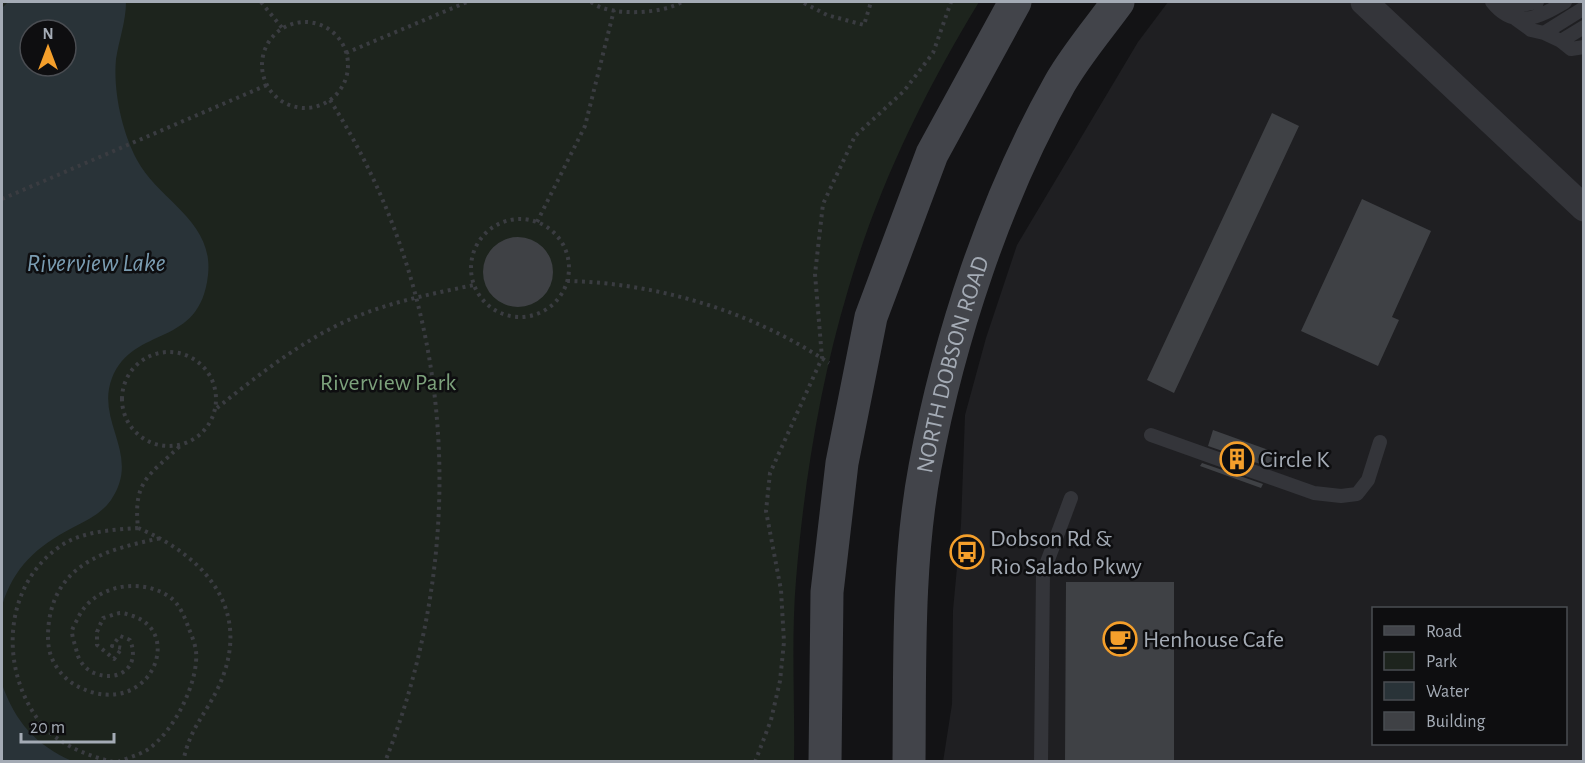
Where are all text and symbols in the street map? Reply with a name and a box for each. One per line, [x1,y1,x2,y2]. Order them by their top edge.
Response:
north arrow [18,18,78,78]
text: N [42,26,54,42]
water label: Riverview Lake [27,250,166,276]
street label: NORTH DOBSON ROAD [913,253,994,475]
park label: Riverview Park [320,371,456,395]
building icon: Circle K [1219,441,1255,477]
place label: Circle K [1260,448,1330,472]
place label: Dobson Rd & Rio Salado Pkwy [990,527,1142,579]
bus stop icon: Dobson Rd & Rio Salado Pkwy [949,534,985,570]
legend [1372,607,1567,745]
cafe icon: Henhouse Cafe [1102,621,1138,657]
text: Road [1426,623,1462,641]
place label: Henhouse Cafe [1143,628,1284,652]
text: Park [1426,653,1458,671]
text: Water [1426,683,1469,701]
scale bar [21,706,114,744]
text: Building [1426,713,1486,731]
text: 20 m [30,719,65,737]

